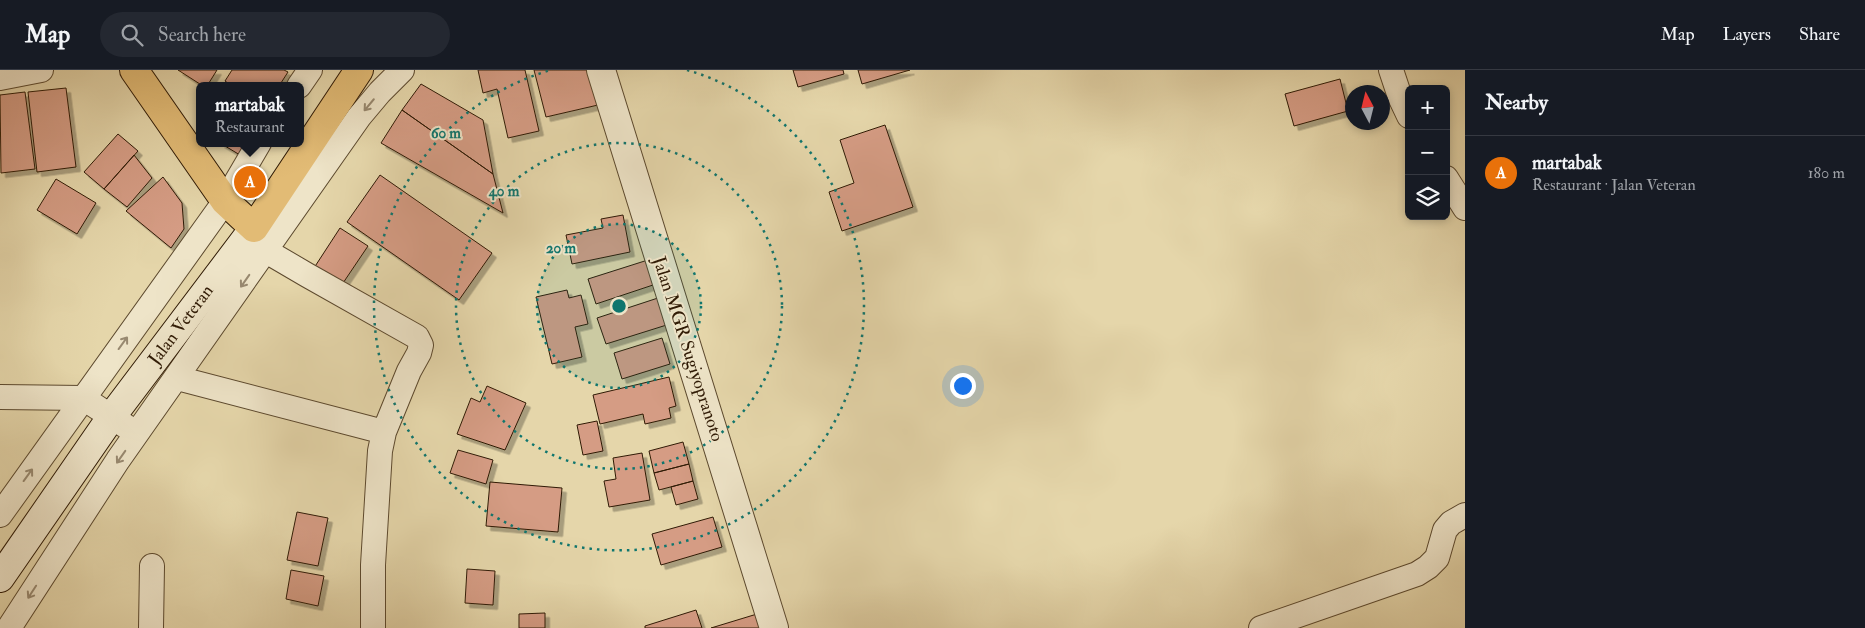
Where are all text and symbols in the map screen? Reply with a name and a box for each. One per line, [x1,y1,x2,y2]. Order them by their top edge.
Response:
search box [100,12,450,57]
text: Map [25,19,70,50]
icon: search [118,21,146,49]
text: Search here [158,23,246,47]
text: Map [1661,23,1695,46]
text: Layers [1723,23,1771,46]
text: Share [1799,23,1840,46]
popup [196,82,304,147]
north arrow [1345,85,1390,130]
map controls [1405,85,1450,220]
button: + [1405,85,1450,130]
text: Nearby [1485,89,1548,116]
text: martabak [215,93,285,117]
one-way arrow [363,98,374,111]
text: Restaurant [215,117,285,137]
text: 60 m [431,124,461,143]
button: − [1405,130,1450,175]
text: martabak [1532,151,1602,175]
pin: A [234,163,266,201]
text: A [1496,163,1506,183]
text: 180 m [1808,163,1845,183]
button: layers [1405,175,1450,220]
text: Restaurant · Jalan Veteran [1532,175,1696,195]
text: 40 m [488,182,520,201]
text: 20 m [546,239,576,258]
street label: Jalan MGR Sugiyopranoto [647,253,729,445]
one-way arrow [240,274,250,288]
street label: Jalan Veteran [143,280,219,371]
centre of rings [610,297,628,315]
one-way arrow [118,336,128,350]
your location [950,373,976,399]
one-way arrow [116,449,126,463]
one-way arrow [23,468,33,482]
one-way arrow [27,585,37,599]

